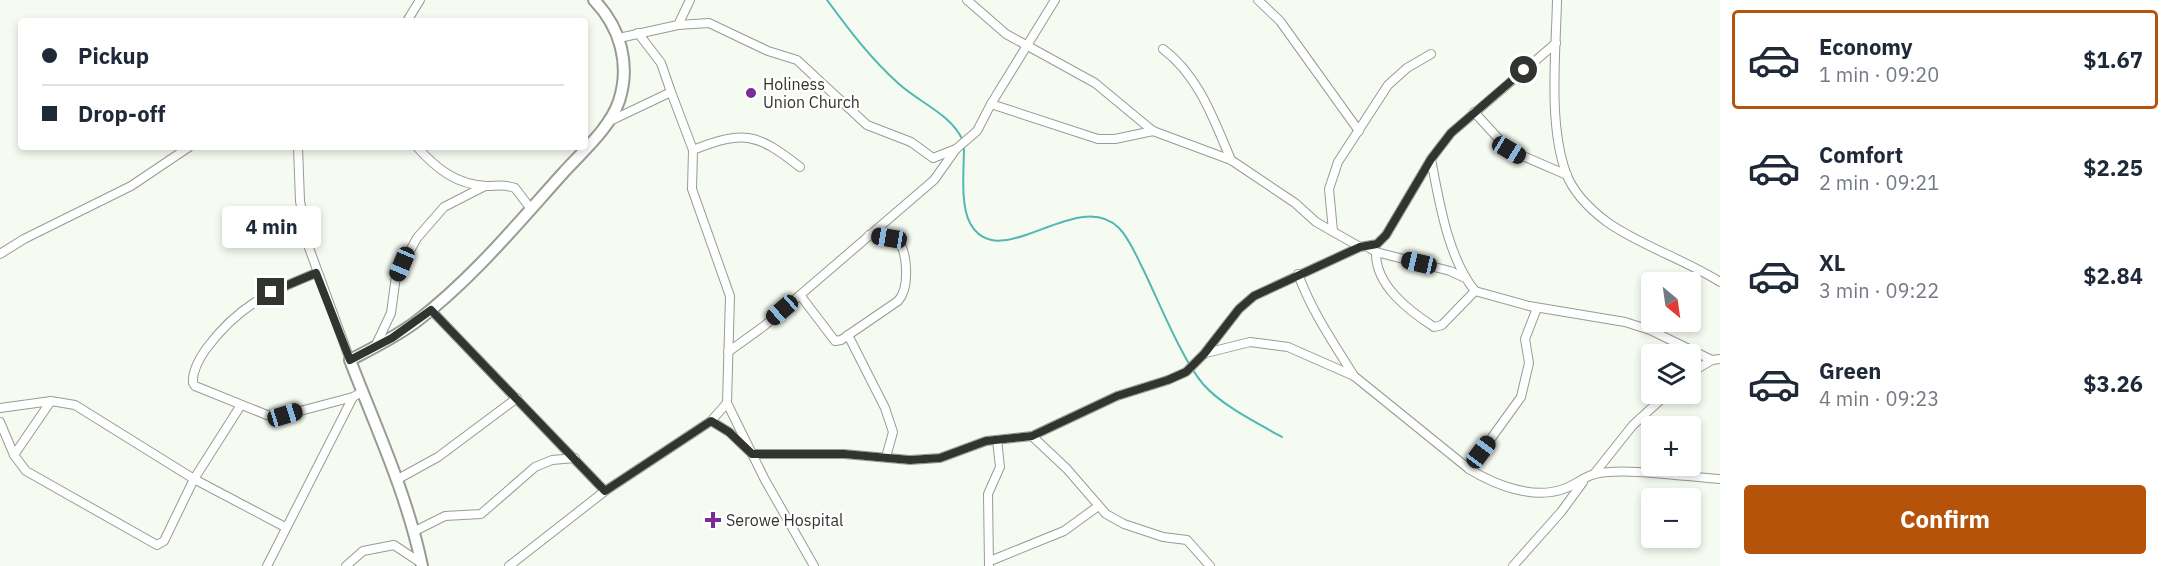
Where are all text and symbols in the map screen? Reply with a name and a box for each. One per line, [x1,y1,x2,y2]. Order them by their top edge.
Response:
text: Economy [1819,32,1913,61]
icon: car [1747,33,1801,87]
text: Pickup [78,41,149,70]
text: $1.67 [2083,45,2143,74]
route start [1510,56,1537,83]
text: 1 min · 09:20 [1819,61,1939,88]
place label: Holiness Union Church [763,74,860,112]
marker: Holiness Union Church [744,86,758,100]
text: Drop-off [78,99,165,128]
car [1489,133,1529,167]
text: Comfort [1819,140,1903,169]
icon: car [1747,141,1801,195]
text: $2.25 [2083,153,2143,182]
text: 2 min · 09:21 [1819,169,1939,196]
callout: 4 min [222,205,320,247]
text: 4 min [245,213,298,240]
car [870,226,908,250]
car [387,244,417,284]
text: XL [1819,248,1845,277]
icon: car [1747,249,1801,303]
car [1399,250,1439,276]
text: $2.84 [2083,261,2143,290]
north arrow [1641,272,1701,332]
map controls [1641,272,1701,548]
text: 3 min · 09:22 [1819,277,1939,304]
route end [257,278,284,305]
car [763,291,801,329]
button: layers [1641,344,1701,404]
text: Green [1819,356,1881,385]
icon: car [1747,357,1801,411]
text: $3.26 [2083,369,2143,398]
text: 4 min · 09:23 [1819,385,1939,412]
car [265,401,305,429]
button: + [1641,416,1701,476]
car [1463,432,1499,472]
button: Confirm [1744,485,2146,554]
button: − [1641,488,1701,548]
place label: Serowe Hospital [726,510,843,530]
marker: Serowe Hospital [704,511,722,529]

